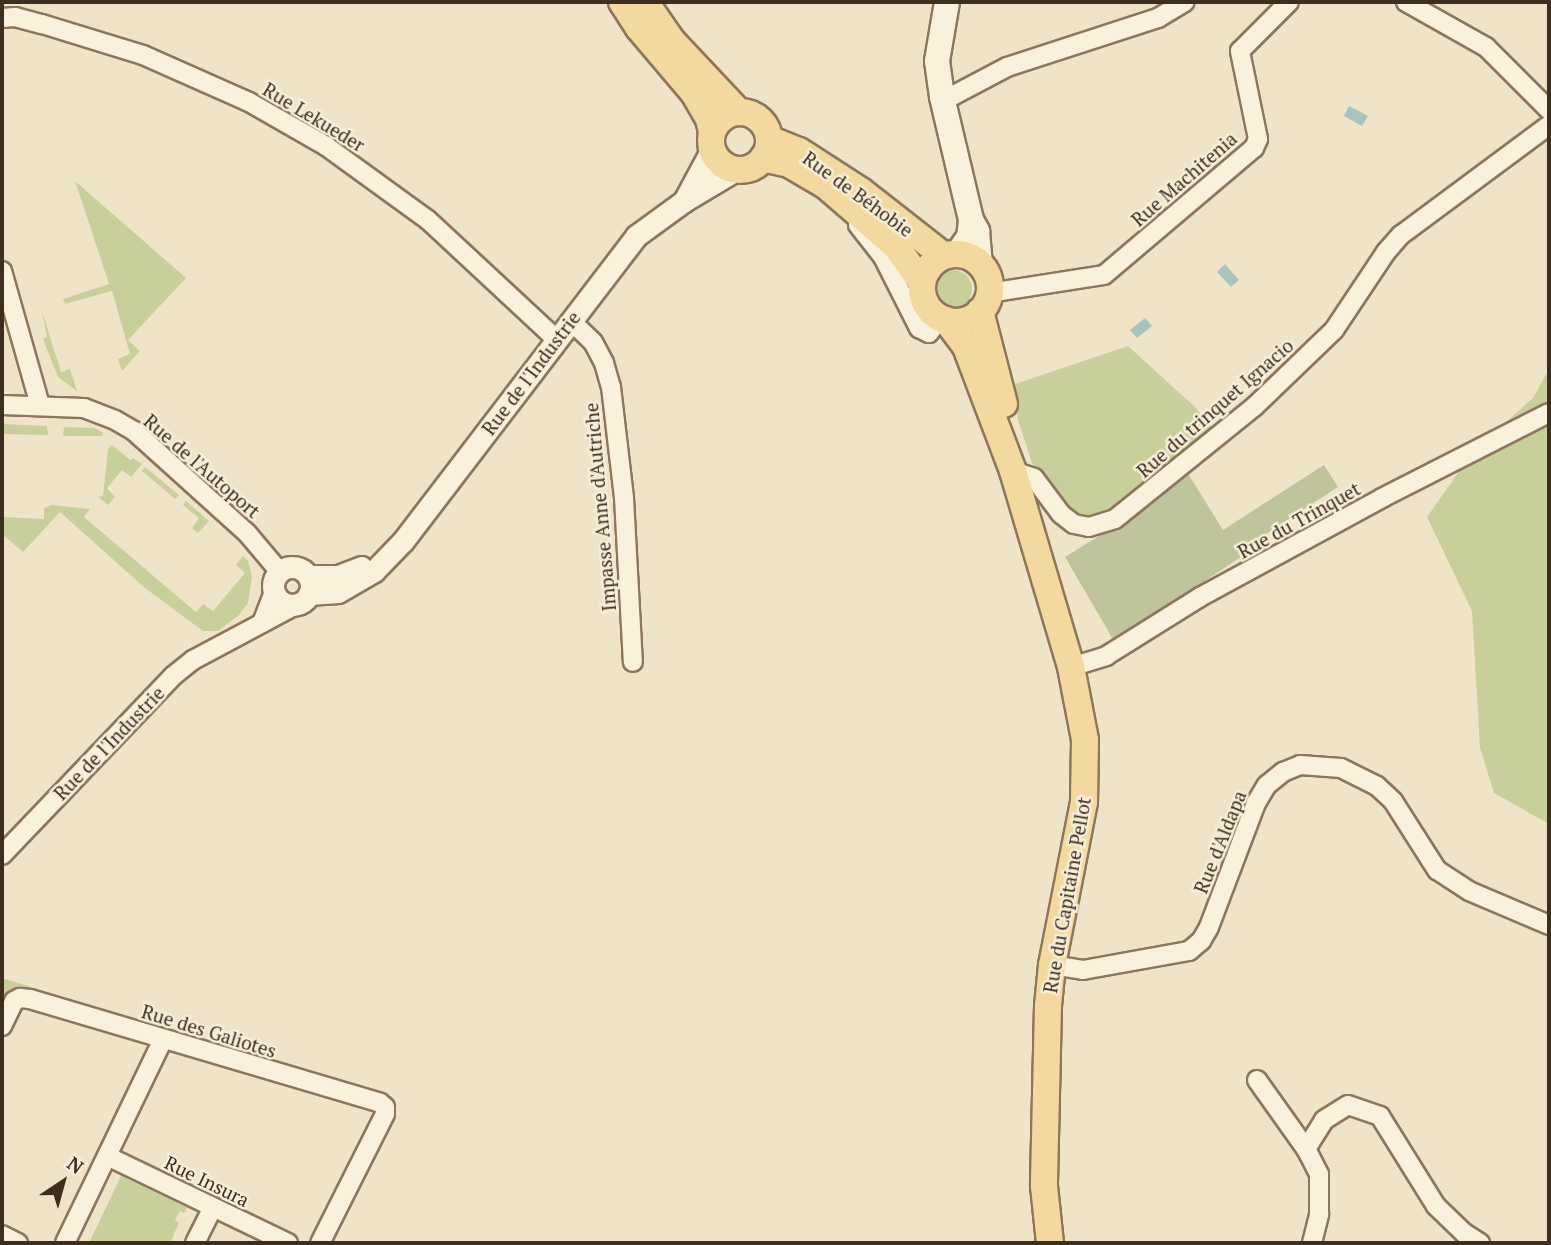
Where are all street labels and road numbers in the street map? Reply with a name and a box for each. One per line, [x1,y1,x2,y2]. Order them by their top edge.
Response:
street label: Rue Lekueder [259,78,369,156]
street label: Rue Machitenia [1127,127,1241,231]
street label: Rue de Béhobie [799,146,917,242]
street label: Rue de l'Industrie [477,307,585,439]
street label: Rue du trinquet Ignacio [1132,334,1298,482]
street label: Impasse Anne d'Autriche [580,402,620,612]
street label: Rue de l'Autoport [139,409,265,523]
street label: Rue du Trinquet [1234,477,1364,563]
street label: Rue de l'Industrie [49,681,169,805]
street label: Rue d'Aldapa [1189,787,1251,897]
street label: Rue du Capitaine Pellot [1039,795,1095,995]
street label: Rue des Galiotes [139,1000,279,1062]
street label: Rue Insura [161,1151,253,1211]

